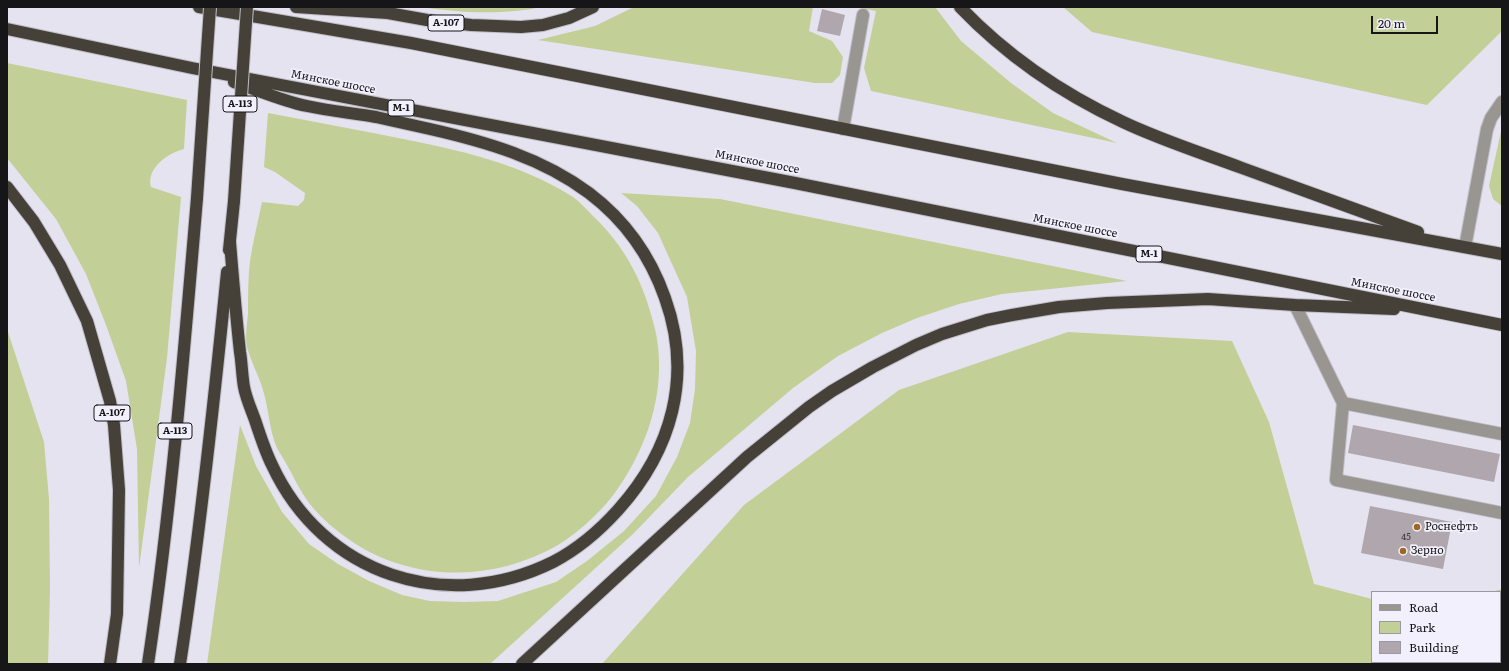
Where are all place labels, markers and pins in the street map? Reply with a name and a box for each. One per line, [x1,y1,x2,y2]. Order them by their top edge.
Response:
place label: Роснефть [1425,520,1478,534]
marker: Роснефть [1412,522,1422,532]
place label: Зерно [1411,544,1444,558]
marker: Зерно [1398,546,1408,556]

